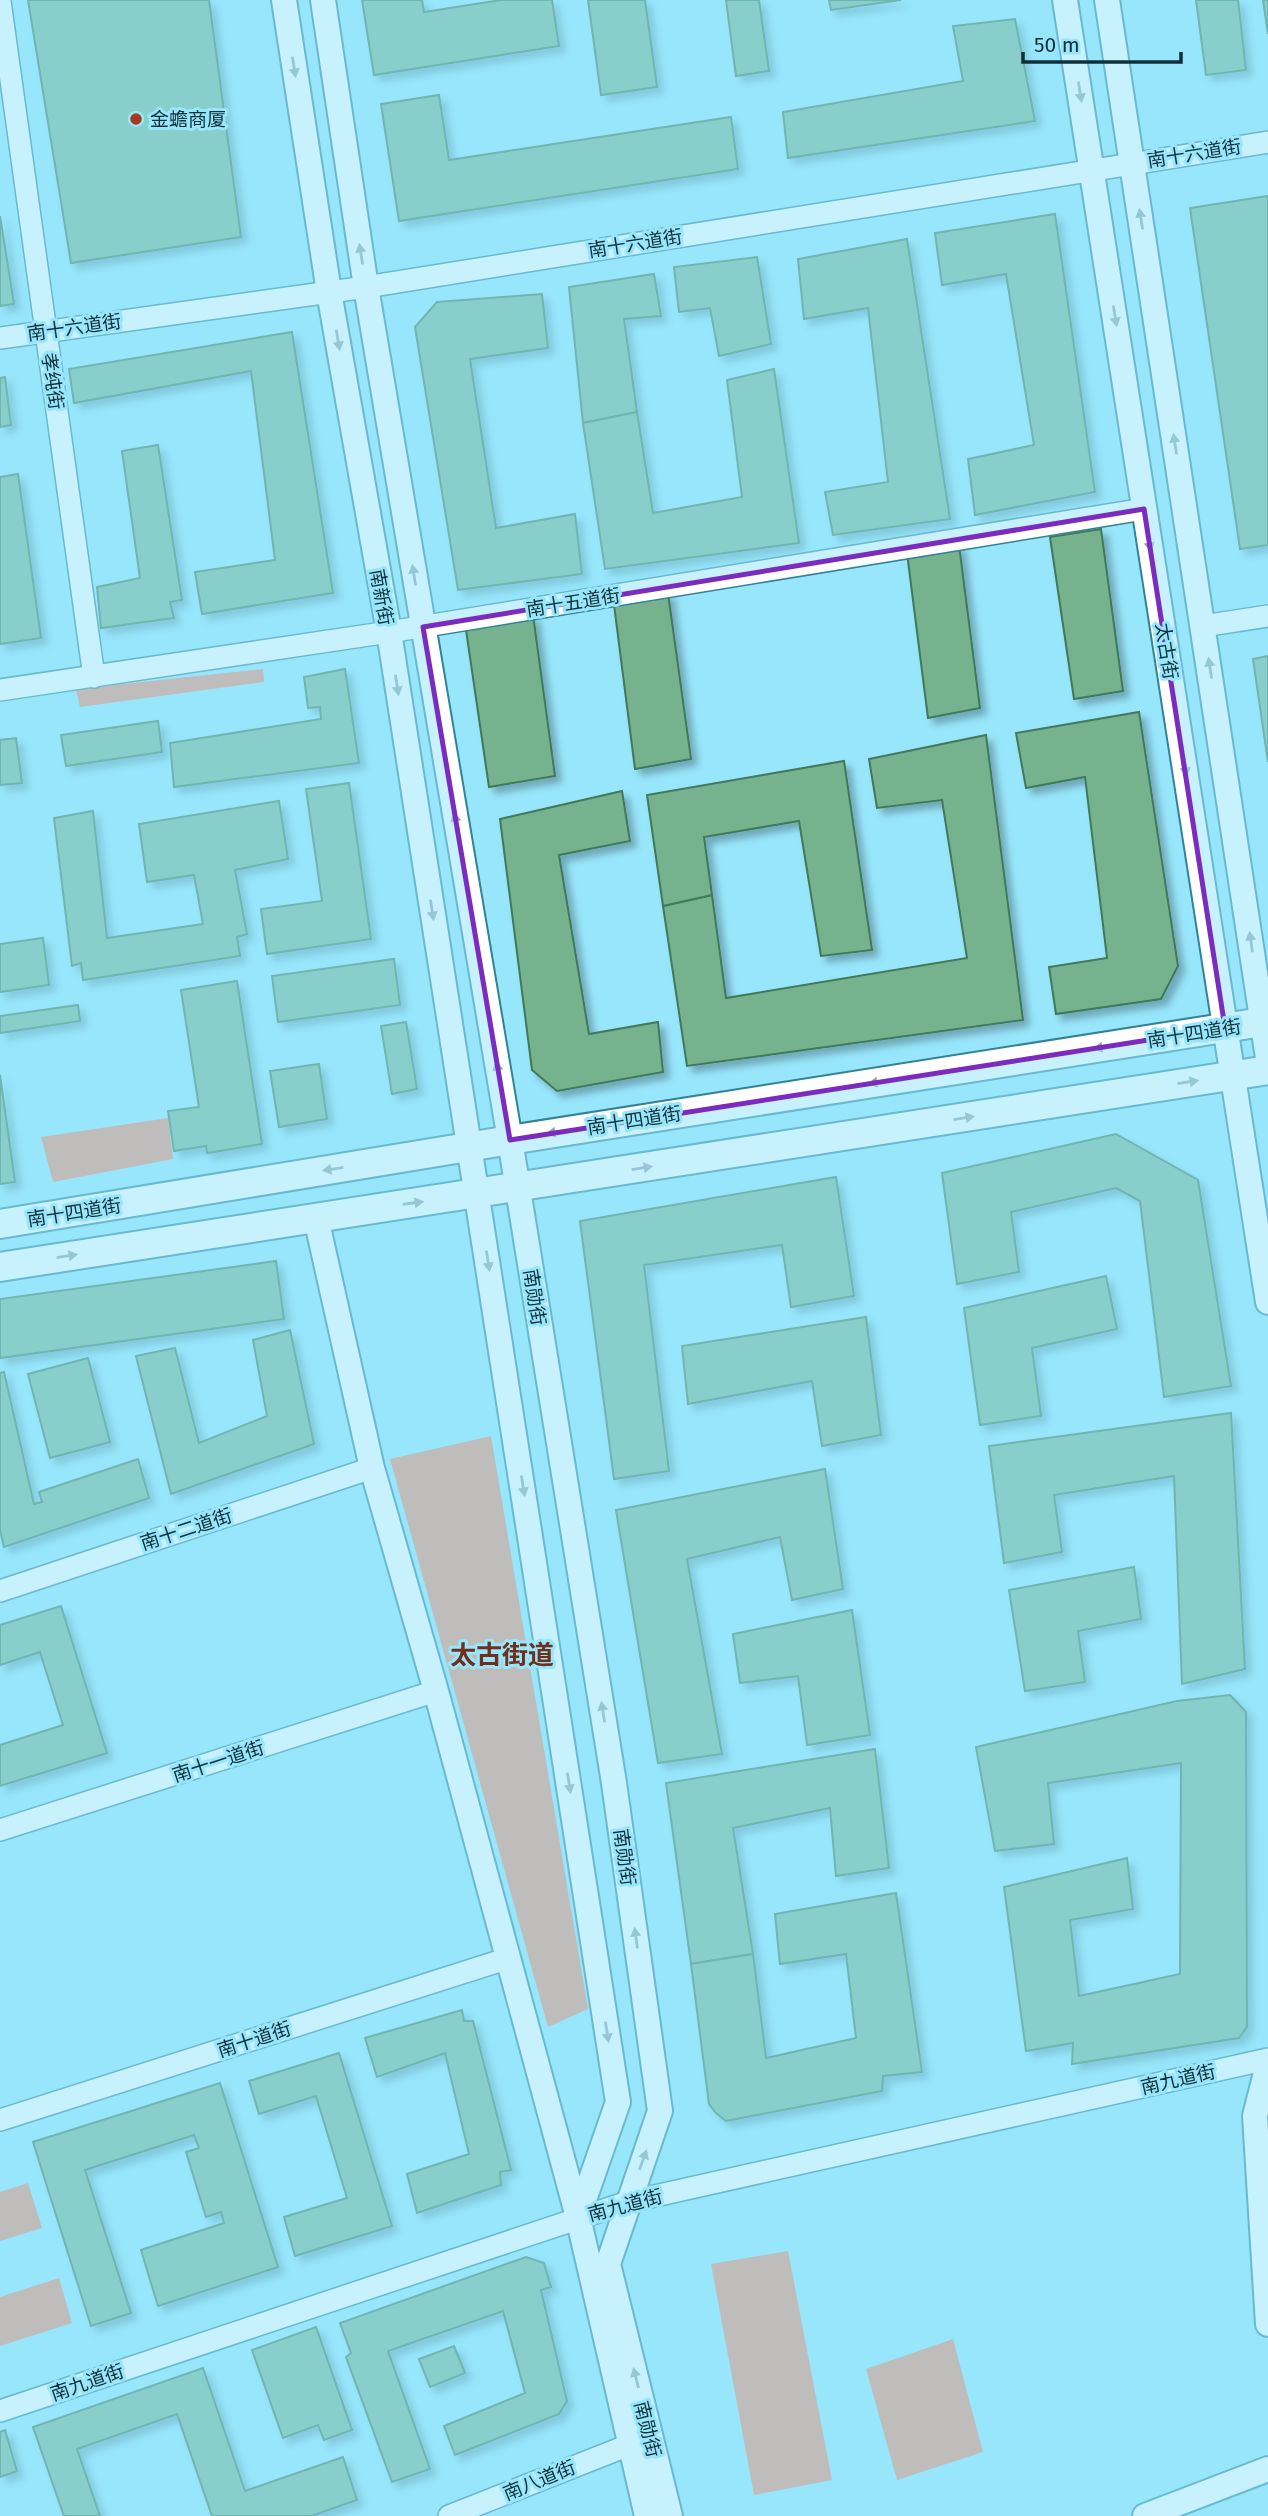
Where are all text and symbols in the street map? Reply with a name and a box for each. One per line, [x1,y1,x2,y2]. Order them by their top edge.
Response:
scale bar [1023,21,1180,65]
text: 50 m [1034,32,1080,58]
one-way arrow [289,57,300,79]
one-way arrow [1074,81,1085,103]
place label: 金蟾商厦 [150,108,226,131]
marker: 金蟾商厦 [128,111,144,127]
street label: 南十六道街 [1145,135,1243,172]
one-way arrow [1135,208,1146,230]
street label: 南十六道街 [586,225,684,262]
one-way arrow [355,242,366,264]
one-way arrow [1109,306,1120,328]
street label: 南十六道街 [25,309,123,345]
one-way arrow [333,330,344,352]
street label: 孝纯街 [37,351,68,411]
one-way arrow [1169,432,1180,454]
one-way arrow [1144,530,1155,552]
one-way arrow [408,564,419,586]
street label: 南新街 [365,567,398,627]
street label: 南十五道街 [524,584,622,621]
street label: 太古街 [1151,621,1182,681]
one-way arrow [1204,657,1215,679]
one-way arrow [392,675,403,697]
one-way arrow [1179,755,1190,777]
one-way arrow [450,812,461,834]
one-way arrow [427,899,438,921]
one-way arrow [1245,931,1256,953]
street label: 南十四道街 [1145,1015,1243,1052]
one-way arrow [1093,1042,1115,1053]
one-way arrow [492,1061,503,1083]
one-way arrow [1177,1076,1199,1087]
one-way arrow [868,1077,890,1088]
street label: 南十四道街 [585,1102,683,1139]
one-way arrow [953,1112,975,1123]
one-way arrow [546,1127,568,1138]
one-way arrow [631,1162,653,1173]
one-way arrow [322,1164,344,1175]
street label: 南十四道街 [25,1194,123,1231]
one-way arrow [402,1197,424,1208]
one-way arrow [57,1250,79,1261]
one-way arrow [483,1250,494,1272]
street label: 南勋街 [519,1267,550,1327]
one-way arrow [518,1475,529,1497]
street label: 南十二道街 [137,1504,235,1555]
district label: 太古街道 [450,1640,554,1671]
one-way arrow [597,1701,608,1723]
street label: 南十一道街 [169,1736,267,1787]
one-way arrow [564,1772,575,1794]
street label: 南勋街 [609,1827,640,1887]
one-way arrow [630,1926,641,1948]
street label: 南十道街 [214,2017,294,2062]
one-way arrow [602,2022,613,2044]
street label: 南九道街 [1138,2060,1218,2099]
one-way arrow [638,2150,649,2171]
street label: 南九道街 [585,2185,665,2226]
street label: 南九道街 [47,2359,127,2406]
one-way arrow [630,2367,641,2389]
street label: 南勋街 [629,2399,666,2460]
street label: 南八道街 [500,2456,579,2505]

